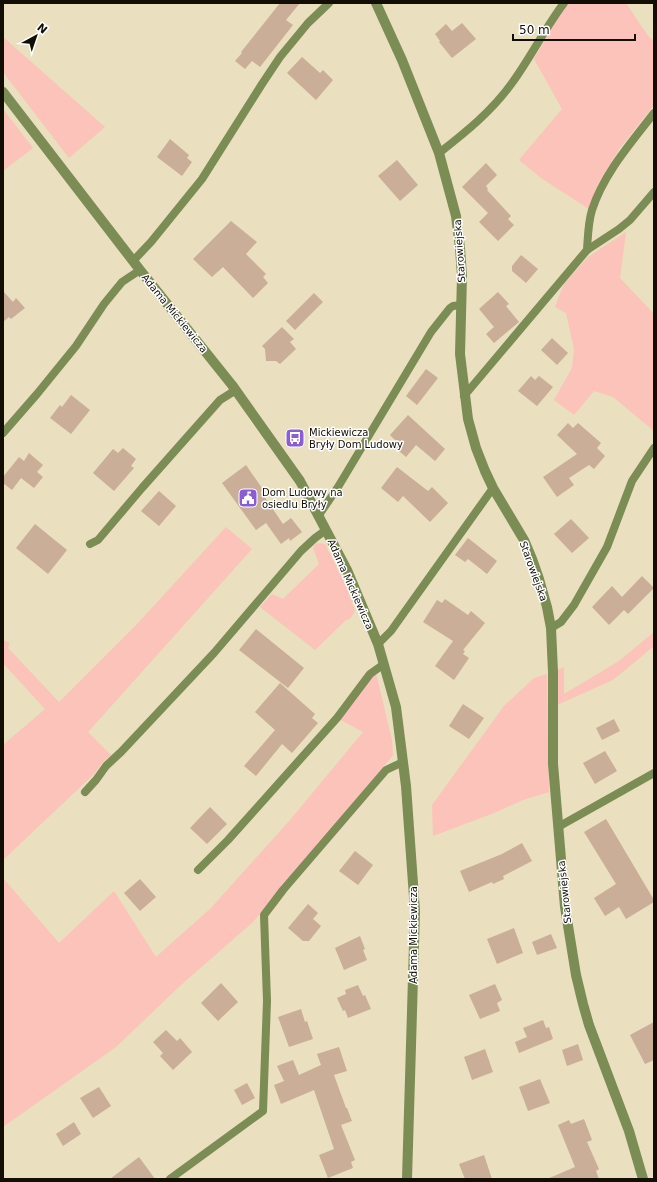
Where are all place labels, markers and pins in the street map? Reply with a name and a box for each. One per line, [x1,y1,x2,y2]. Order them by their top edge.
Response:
bus stop icon: Mickiewicza Bryły Dom Ludowy [284,427,306,449]
place label: Mickiewicza Bryły Dom Ludowy [309,427,403,450]
public building icon: Dom Ludowy na osiedlu Bryły [237,487,259,509]
place label: Dom Ludowy na osiedlu Bryły [262,487,343,510]

